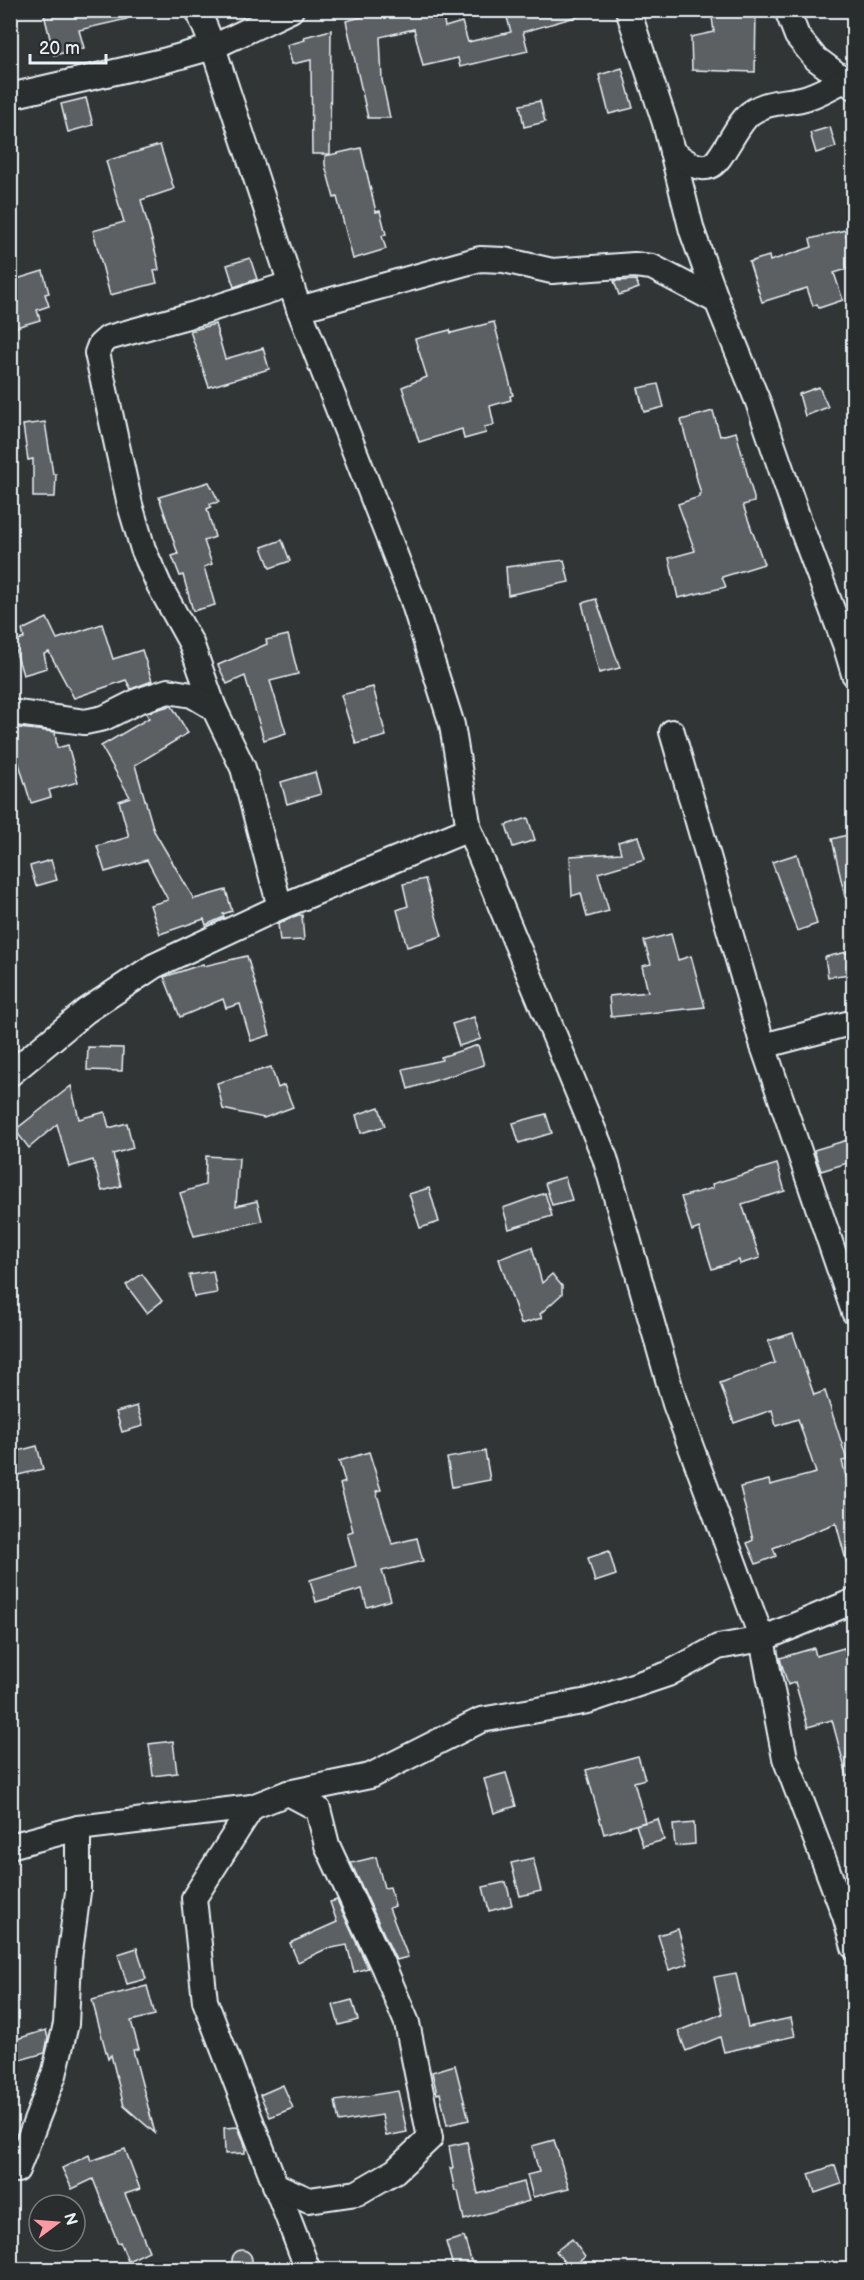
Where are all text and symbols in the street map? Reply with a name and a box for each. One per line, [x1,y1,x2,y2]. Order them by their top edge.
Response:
scale bar [30,27,106,65]
text: 20 m [39,38,80,59]
north arrow [27,2193,87,2253]
text: N [59,2211,81,2228]

